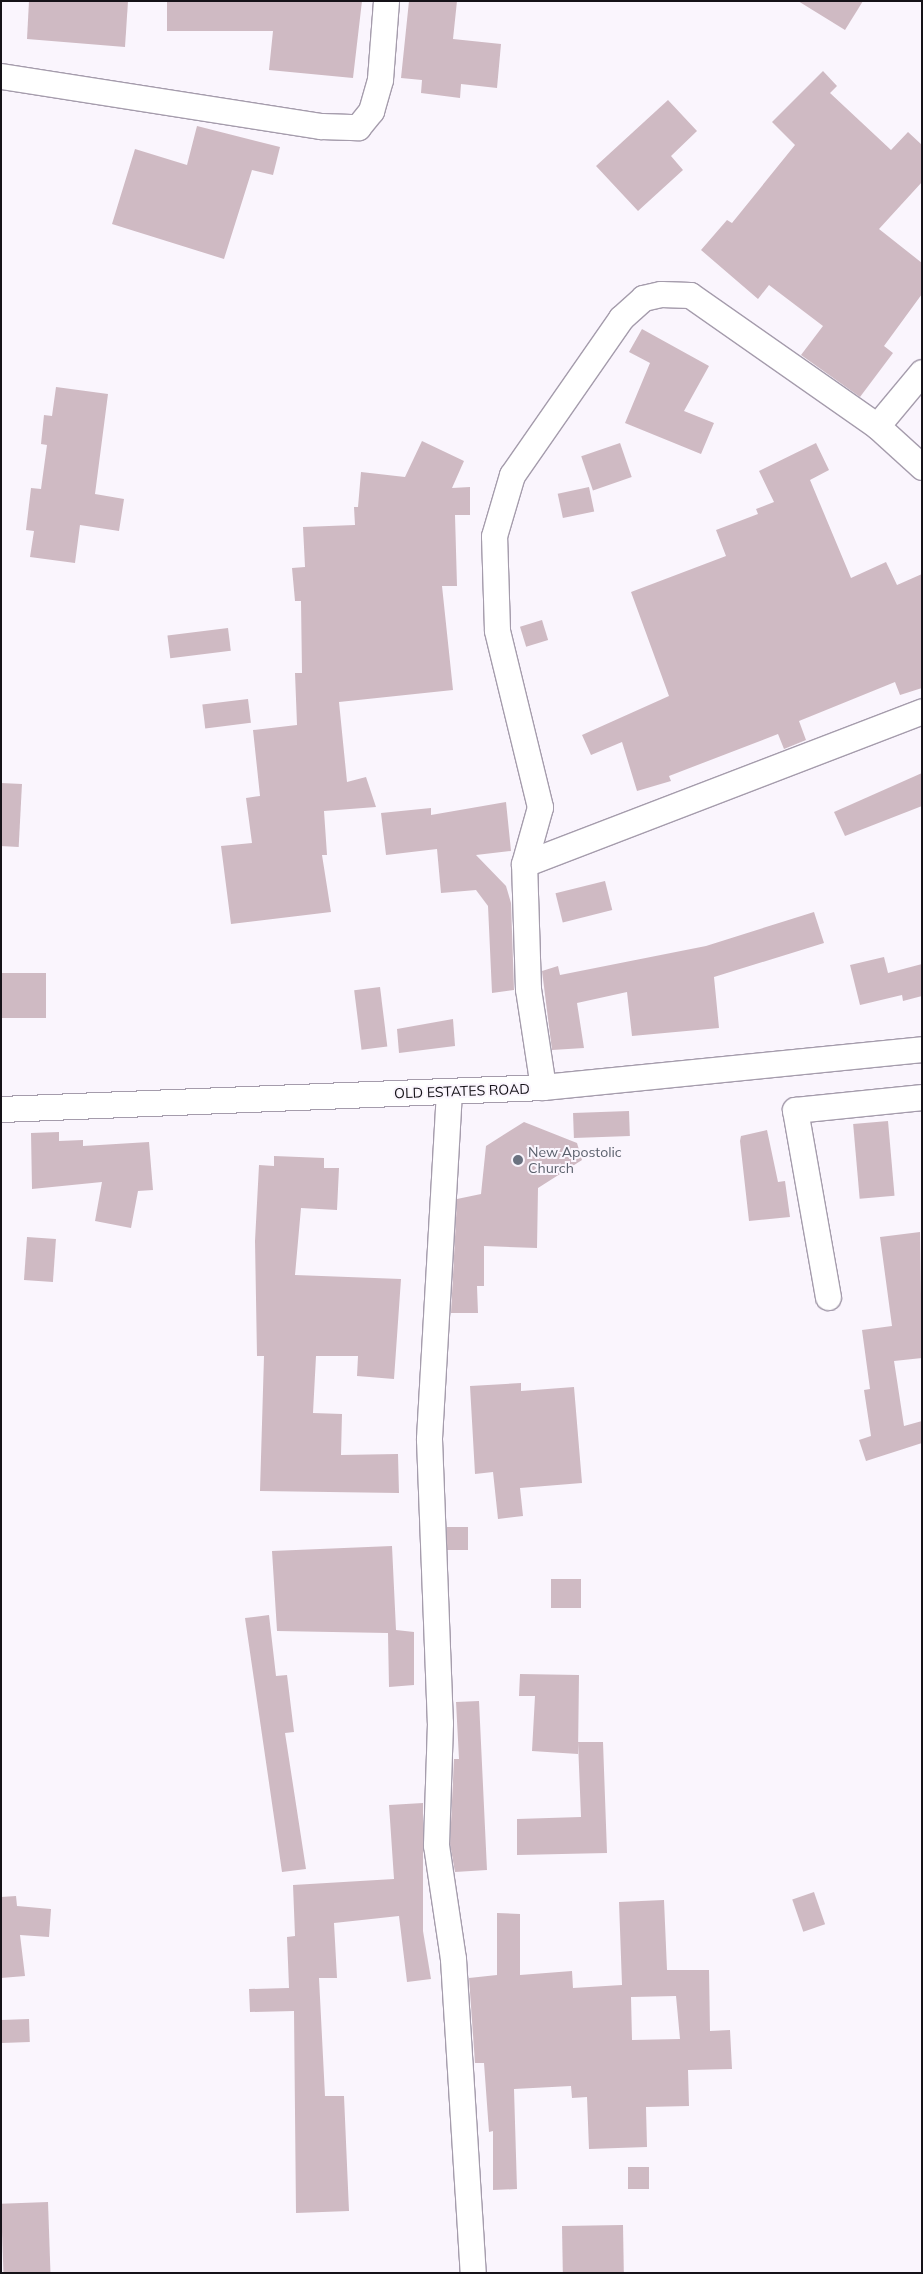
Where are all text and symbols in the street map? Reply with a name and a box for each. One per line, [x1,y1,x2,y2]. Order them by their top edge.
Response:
street label: OLD ESTATES ROAD [394,1080,530,1102]
place label: New Apostolic Church [528,1144,622,1176]
marker: New Apostolic Church [512,1154,524,1166]

